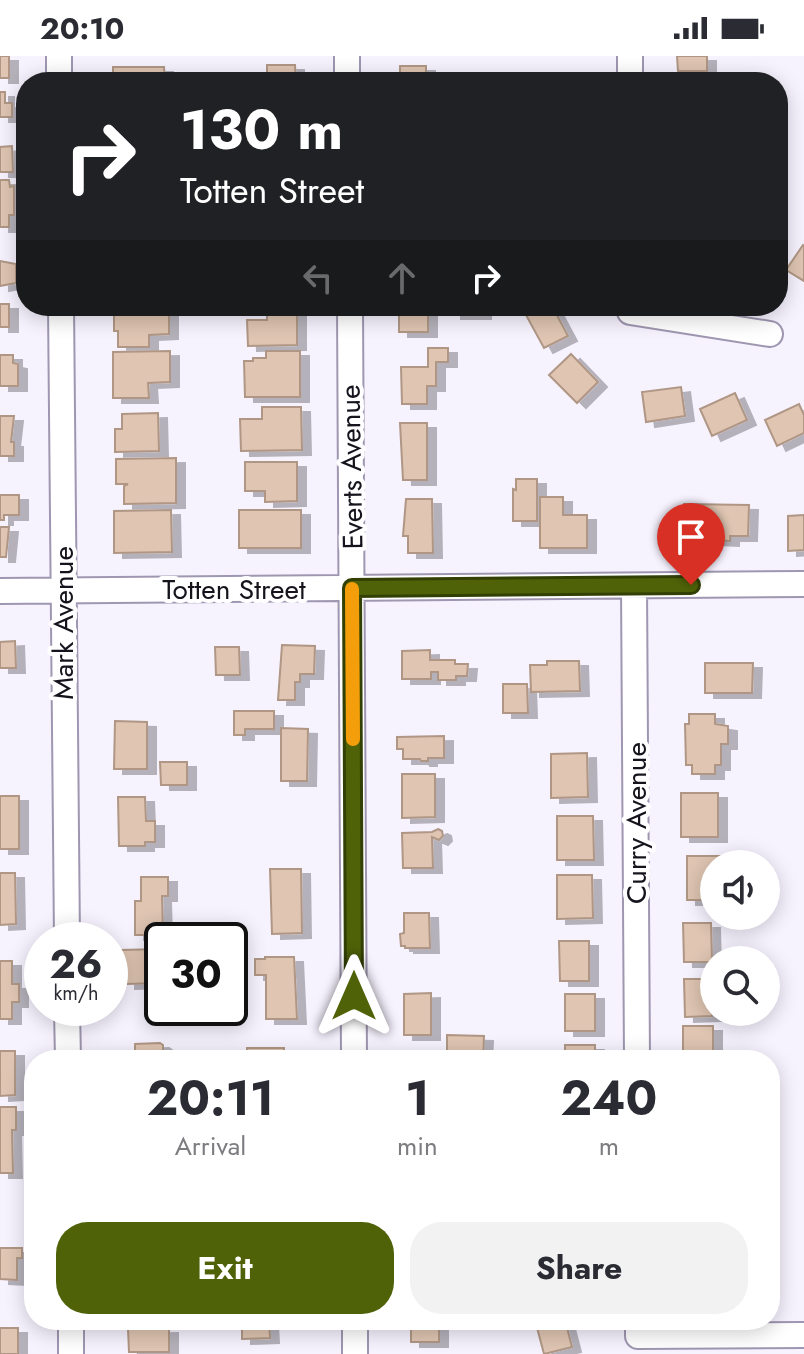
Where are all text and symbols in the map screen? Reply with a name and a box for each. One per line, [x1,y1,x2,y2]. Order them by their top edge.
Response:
text: 20:10 [40,7,124,50]
text: 130 m [180,89,343,170]
icon: right [48,104,152,208]
text: Totten Street [180,164,364,216]
icon: left [296,256,340,300]
icon: ahead [380,256,424,300]
icon: right [464,256,508,300]
street label: Everts Avenue [330,384,373,550]
pin [657,503,725,585]
icon: arrive [669,515,713,559]
street label: Mark Avenue [43,546,84,700]
street label: Totten Street [162,569,306,610]
street label: Curry Avenue [616,742,657,904]
map controls [700,850,780,1026]
button: sound [700,850,780,930]
speed limit sign: 30 [144,922,248,1026]
text: 26 [50,935,103,993]
button: search [700,946,780,1026]
position arrow [312,954,396,1038]
text: km/h [53,979,99,1008]
text: 20:11 [147,1064,274,1133]
text: 1 [405,1064,430,1133]
text: 240 [560,1064,657,1133]
text: Arrival [175,1127,246,1165]
text: min [397,1127,438,1165]
text: m [599,1127,619,1165]
button: Exit [56,1222,394,1314]
button: Share [410,1222,748,1314]

